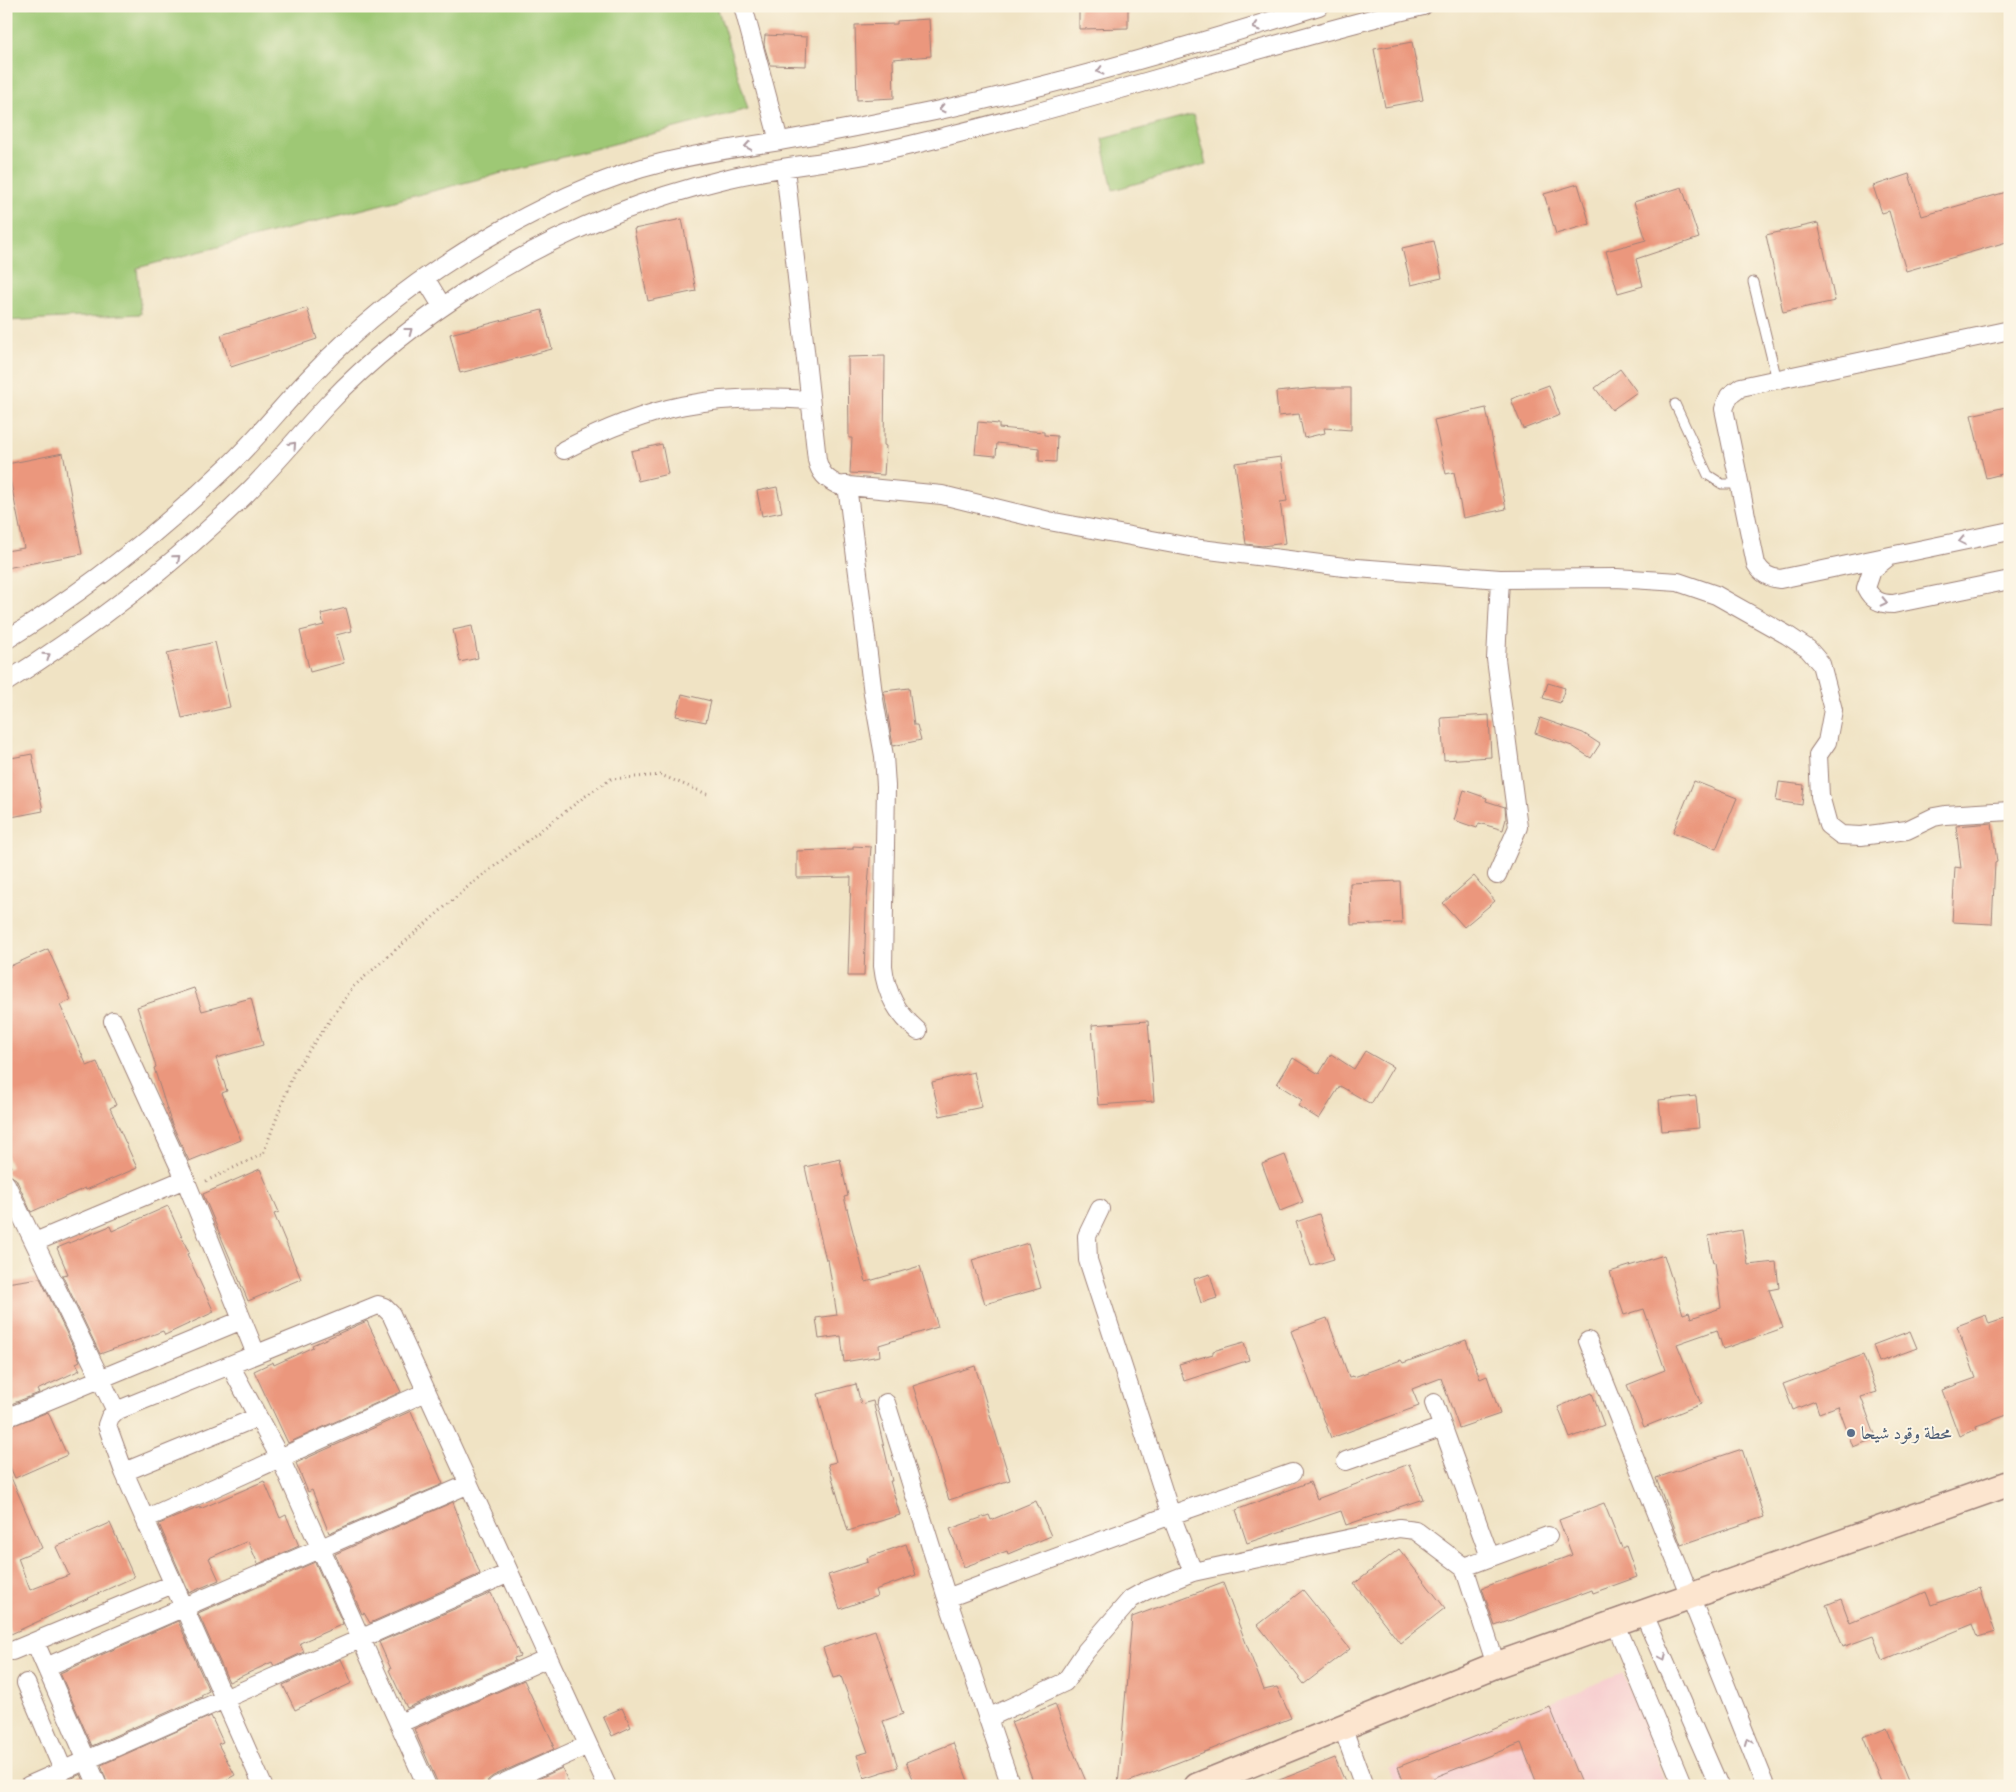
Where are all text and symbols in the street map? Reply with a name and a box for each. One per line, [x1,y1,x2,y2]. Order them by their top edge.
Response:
one-way arrow [1253,21,1261,31]
one-way arrow [1095,65,1104,76]
one-way arrow [938,103,946,114]
one-way arrow [744,140,752,150]
one-way arrow [403,329,412,337]
one-way arrow [287,441,296,450]
one-way arrow [1958,535,1966,546]
one-way arrow [171,555,180,564]
one-way arrow [1879,596,1888,607]
one-way arrow [42,653,51,662]
place label: محطة وقود شيحا [1861,1419,1952,1446]
marker: محطة وقود شيحا [1845,1427,1857,1439]
one-way arrow [1656,1652,1667,1661]
one-way arrow [1743,1737,1753,1745]

